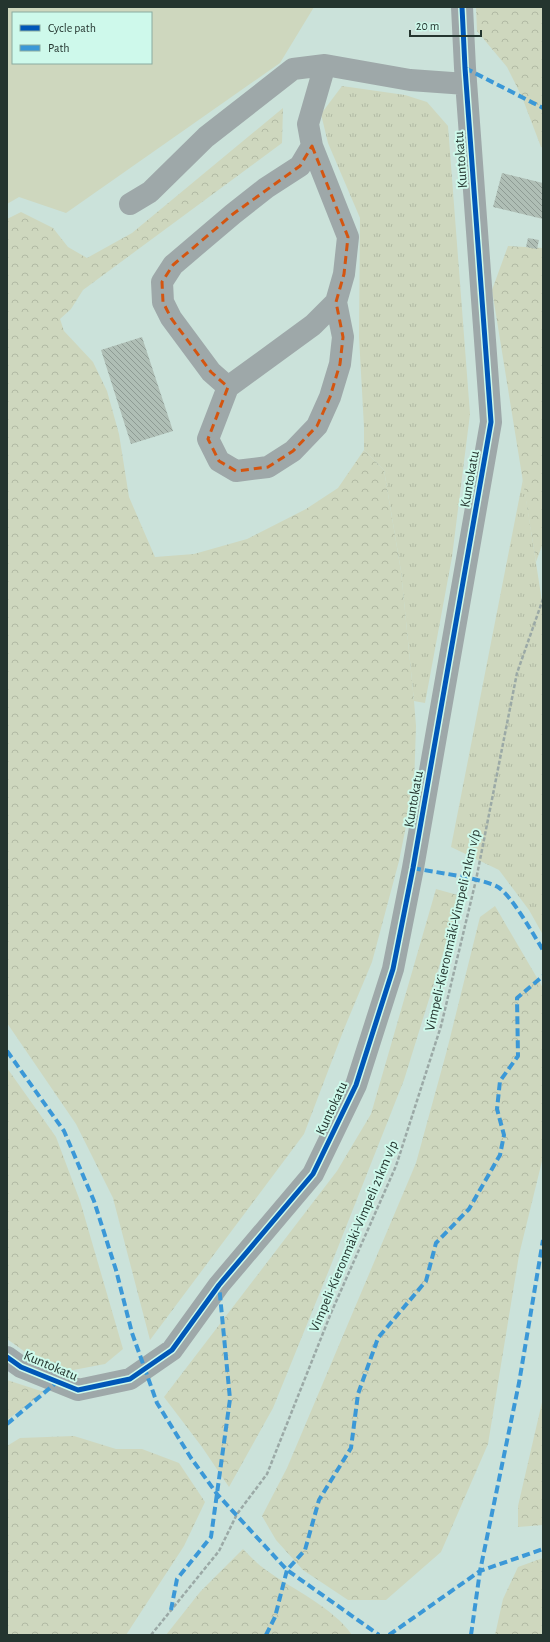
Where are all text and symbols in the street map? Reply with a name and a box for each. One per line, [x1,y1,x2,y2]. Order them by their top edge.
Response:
legend [12,12,152,64]
scale bar [410,12,481,38]
text: 20 m [416,20,439,32]
text: Cycle path [48,22,96,35]
text: Path [48,42,70,54]
street label: Kuntokatu [452,131,470,189]
street label: Kuntokatu [458,450,482,508]
street label: Kuntokatu [402,770,426,828]
street label: Vimpeli-Kieronmäki-Vimpeli 21km v/p [423,828,483,1032]
street label: Kuntokatu [314,1080,350,1137]
street label: Vimpeli-Kieronmäki-Vimpeli 21km v/p [307,1139,401,1334]
street label: Kuntokatu [22,1348,80,1383]

